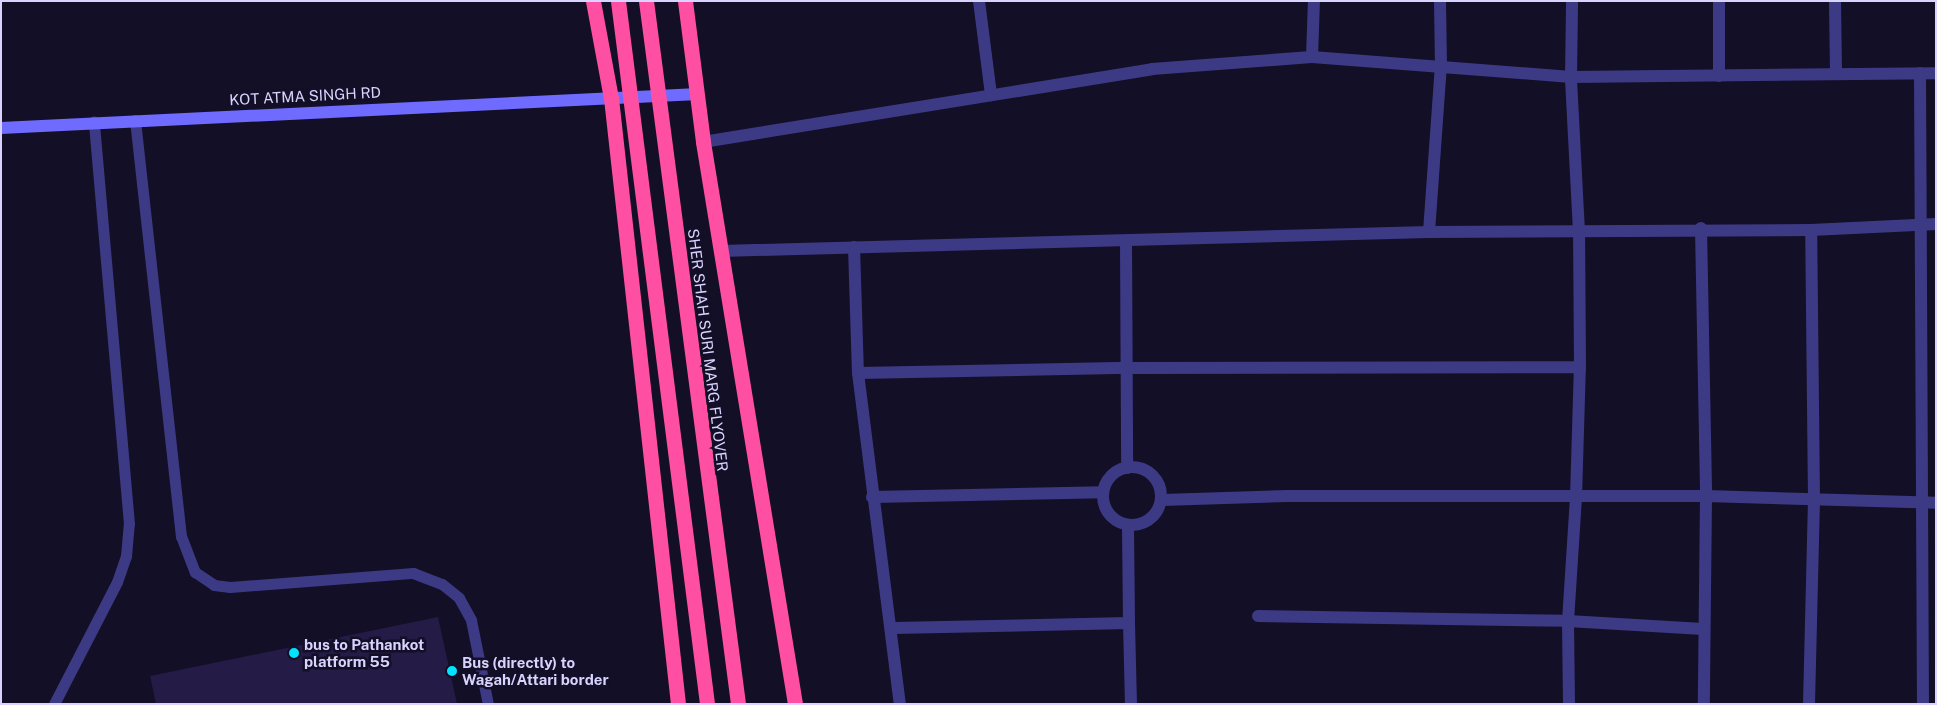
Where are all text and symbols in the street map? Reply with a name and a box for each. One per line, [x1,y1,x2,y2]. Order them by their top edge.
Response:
street label: KOT ATMA SINGH RD [229,83,381,109]
street label: SHER SHAH SURI MARG FLYOVER [684,228,732,472]
place label: bus to Pathankot platform 55 [304,635,425,670]
marker: bus to Pathankot platform 55 [288,647,300,659]
place label: Bus (directly) to Wagah/Attari border [462,653,609,688]
marker: Bus (directly) to Wagah/Attari border [446,665,458,677]

